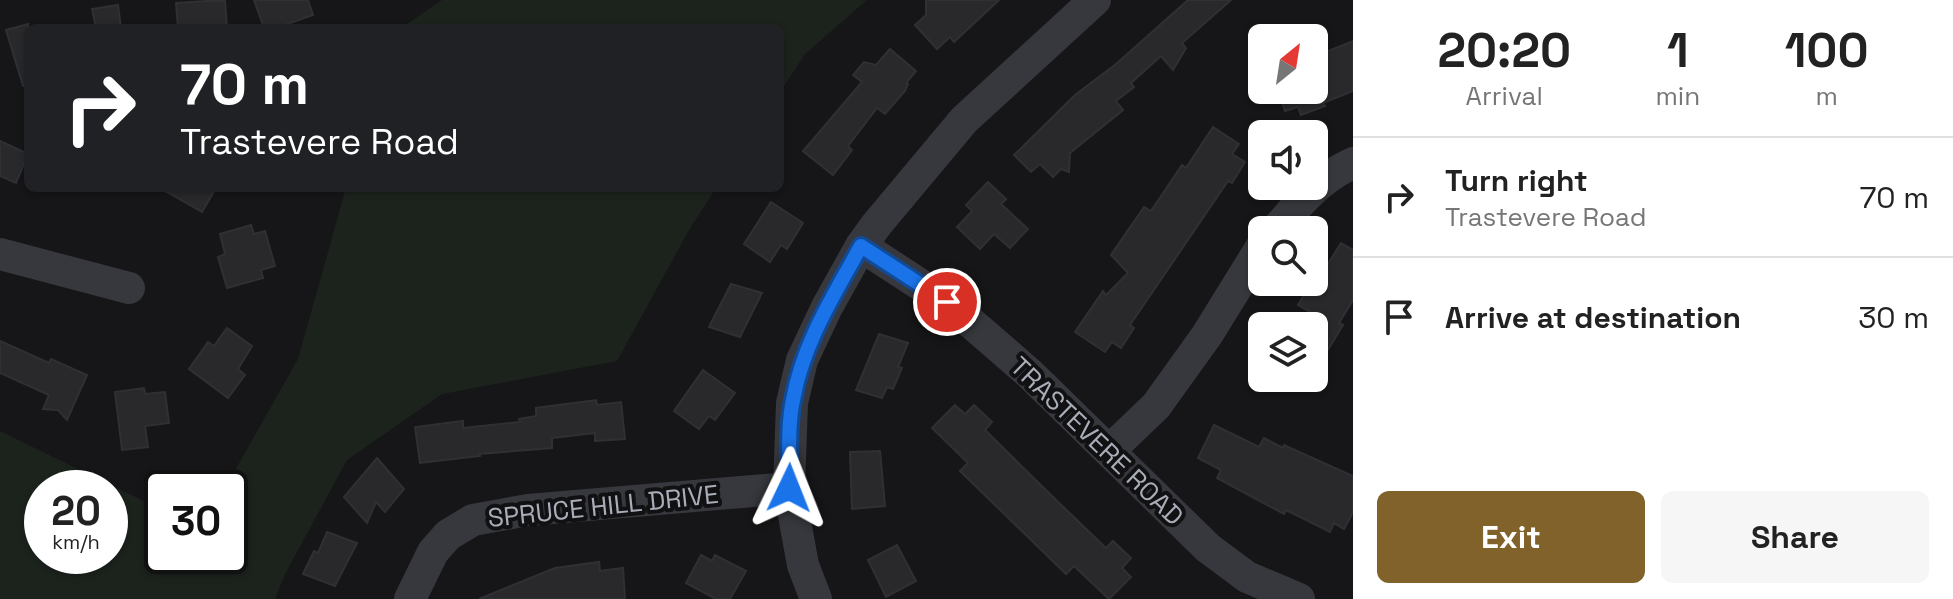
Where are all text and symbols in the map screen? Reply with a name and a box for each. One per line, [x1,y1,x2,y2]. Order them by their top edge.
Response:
text: 20:20 [1437,20,1571,81]
text: 1 [1667,20,1689,81]
text: 100 [1785,20,1869,81]
north arrow [1248,24,1328,104]
map controls [1248,24,1328,392]
text: 70 m [180,49,309,120]
icon: right [48,56,152,160]
text: Arrival [1466,79,1543,113]
text: min [1655,79,1700,113]
text: m [1815,79,1838,113]
text: Trastevere Road [180,119,459,165]
button: sound [1248,120,1328,200]
text: Turn right [1445,161,1588,200]
icon: right [1377,175,1421,219]
text: 70 m [1860,178,1929,217]
text: Trastevere Road [1445,200,1646,234]
button: search [1248,216,1328,296]
pin [913,268,981,336]
icon: arrive [925,280,969,324]
icon: arrive [1377,295,1421,339]
text: Arrive at destination [1445,298,1741,337]
text: 30 m [1858,298,1929,337]
button: layers [1248,312,1328,392]
street label: TRASTEVERE ROAD [1003,349,1191,533]
position arrow [747,446,831,530]
speed limit sign: 30 [144,470,248,574]
street label: SPRUCE HILL DRIVE [486,477,720,535]
text: 20 [51,486,101,537]
button: Exit [1377,491,1645,583]
button: Share [1661,491,1929,583]
text: km/h [52,529,100,555]

